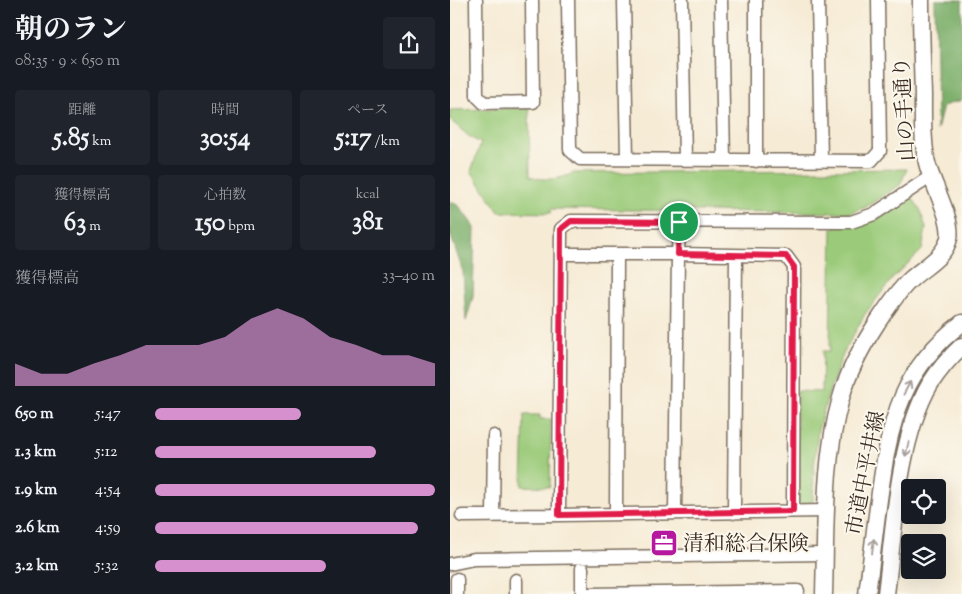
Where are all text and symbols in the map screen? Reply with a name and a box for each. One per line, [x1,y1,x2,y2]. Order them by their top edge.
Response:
text: 朝のラン [15,11,127,51]
button: share [383,17,435,69]
text: 08:35 · 9 × 650 m [15,50,120,73]
street label: 山の手通り [888,56,924,162]
text: 距離 [68,101,96,121]
text: 時間 [211,101,239,121]
text: ペース [347,101,388,121]
text: 5.85 [53,121,89,157]
text: 30:54 [200,121,250,157]
text: 5:17 [335,121,372,157]
text: km [89,132,111,152]
text: /km [372,132,400,152]
text: kcal [356,185,380,205]
text: 獲得標高 [54,186,110,206]
text: 心拍数 [204,186,246,206]
pin [658,201,700,243]
text: 381 [352,205,383,241]
text: 63 [64,206,86,242]
text: 150 [195,206,225,242]
icon: arrive [665,208,693,236]
text: m [86,217,101,237]
text: bpm [225,217,255,237]
text: 33–40 m [382,265,435,288]
text: 獲得標高 [15,268,79,291]
one-way arrow [902,380,912,395]
text: 650 m [15,403,54,426]
text: 5:47 [95,403,121,426]
street label: 市道中平井線 [840,409,894,538]
one-way arrow [902,440,911,456]
text: 1.3 km [15,441,56,464]
text: 5:12 [95,441,118,464]
text: 1.9 km [15,479,57,502]
text: 4:54 [95,479,121,502]
map controls [901,479,946,579]
button: locate [901,479,946,524]
text: 2.6 km [15,517,60,540]
text: 4:59 [95,517,120,540]
office icon: 清和総合保険 [649,528,679,558]
place label: 清和総合保険 [683,530,809,560]
button: layers [901,534,946,579]
one-way arrow [868,538,878,554]
text: 3.2 km [15,555,58,578]
text: 5:32 [95,555,119,578]

